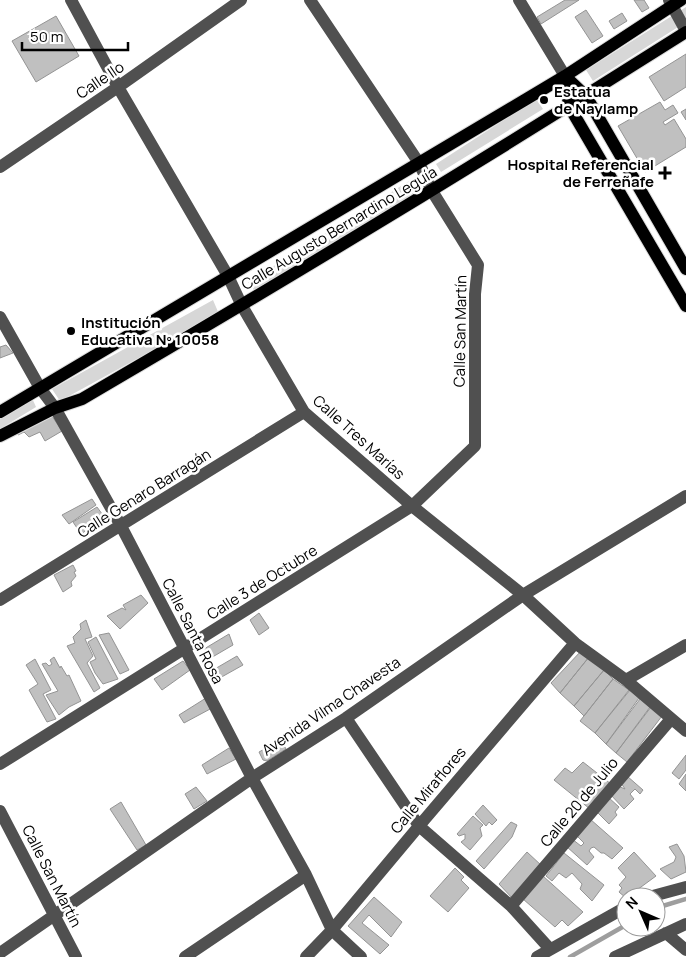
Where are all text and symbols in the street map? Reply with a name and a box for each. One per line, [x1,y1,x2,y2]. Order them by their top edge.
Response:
scale bar [22,20,129,52]
text: 50 m [30,26,64,47]
street label: Calle Ilo [72,56,128,104]
place label: Estatua de Naylamp [554,81,638,119]
marker: Estatua de Naylamp [538,94,550,106]
place label: Hospital Referencial de Ferreñafe [507,154,654,192]
street label: Calle Augusto Bernardino Leguía [237,161,441,295]
marker: Hospital Referencial de Ferreñafe [658,166,672,180]
street label: Calle San Martín [449,275,471,387]
place label: Institución Educativa Nº 10058 [81,312,219,350]
marker: Institución Educativa Nº 10058 [65,325,77,337]
street label: Calle Tres Marías [309,390,410,484]
street label: Calle Genaro Barragán [73,443,215,543]
street label: Calle 3 de Octubre [203,539,322,624]
street label: Calle Santa Rosa [157,574,229,688]
street label: Avenida Vilma Chavesta [257,652,405,760]
street label: Calle Miraflores [385,742,471,838]
street label: Calle 20 de Julio [535,753,623,851]
street label: Calle San Martín [17,821,87,931]
north arrow [616,887,666,937]
text: N [621,892,642,913]

